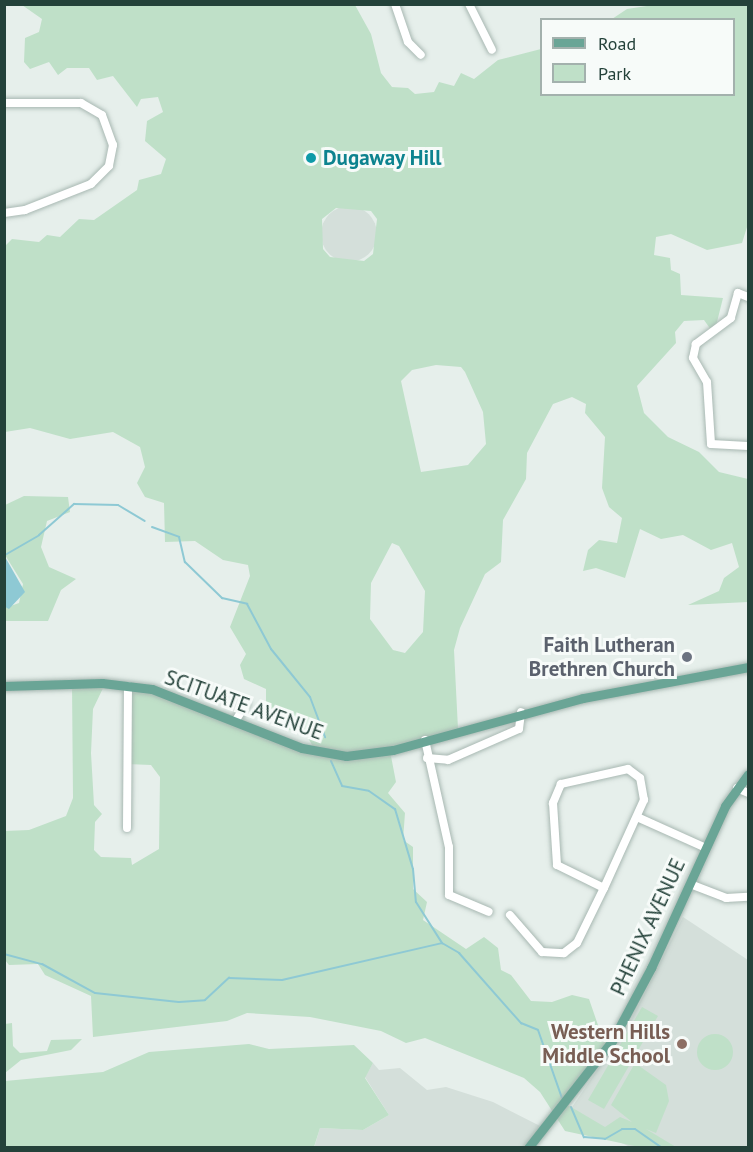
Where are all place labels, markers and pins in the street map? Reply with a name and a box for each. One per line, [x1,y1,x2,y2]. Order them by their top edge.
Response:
place label: Dugaway Hill [323,145,442,171]
marker: Dugaway Hill [304,151,318,165]
place label: Faith Lutheran Brethren Church [529,632,675,682]
marker: Faith Lutheran Brethren Church [680,650,694,664]
place label: Western Hills Middle School [542,1019,670,1069]
marker: Western Hills Middle School [675,1037,689,1051]

